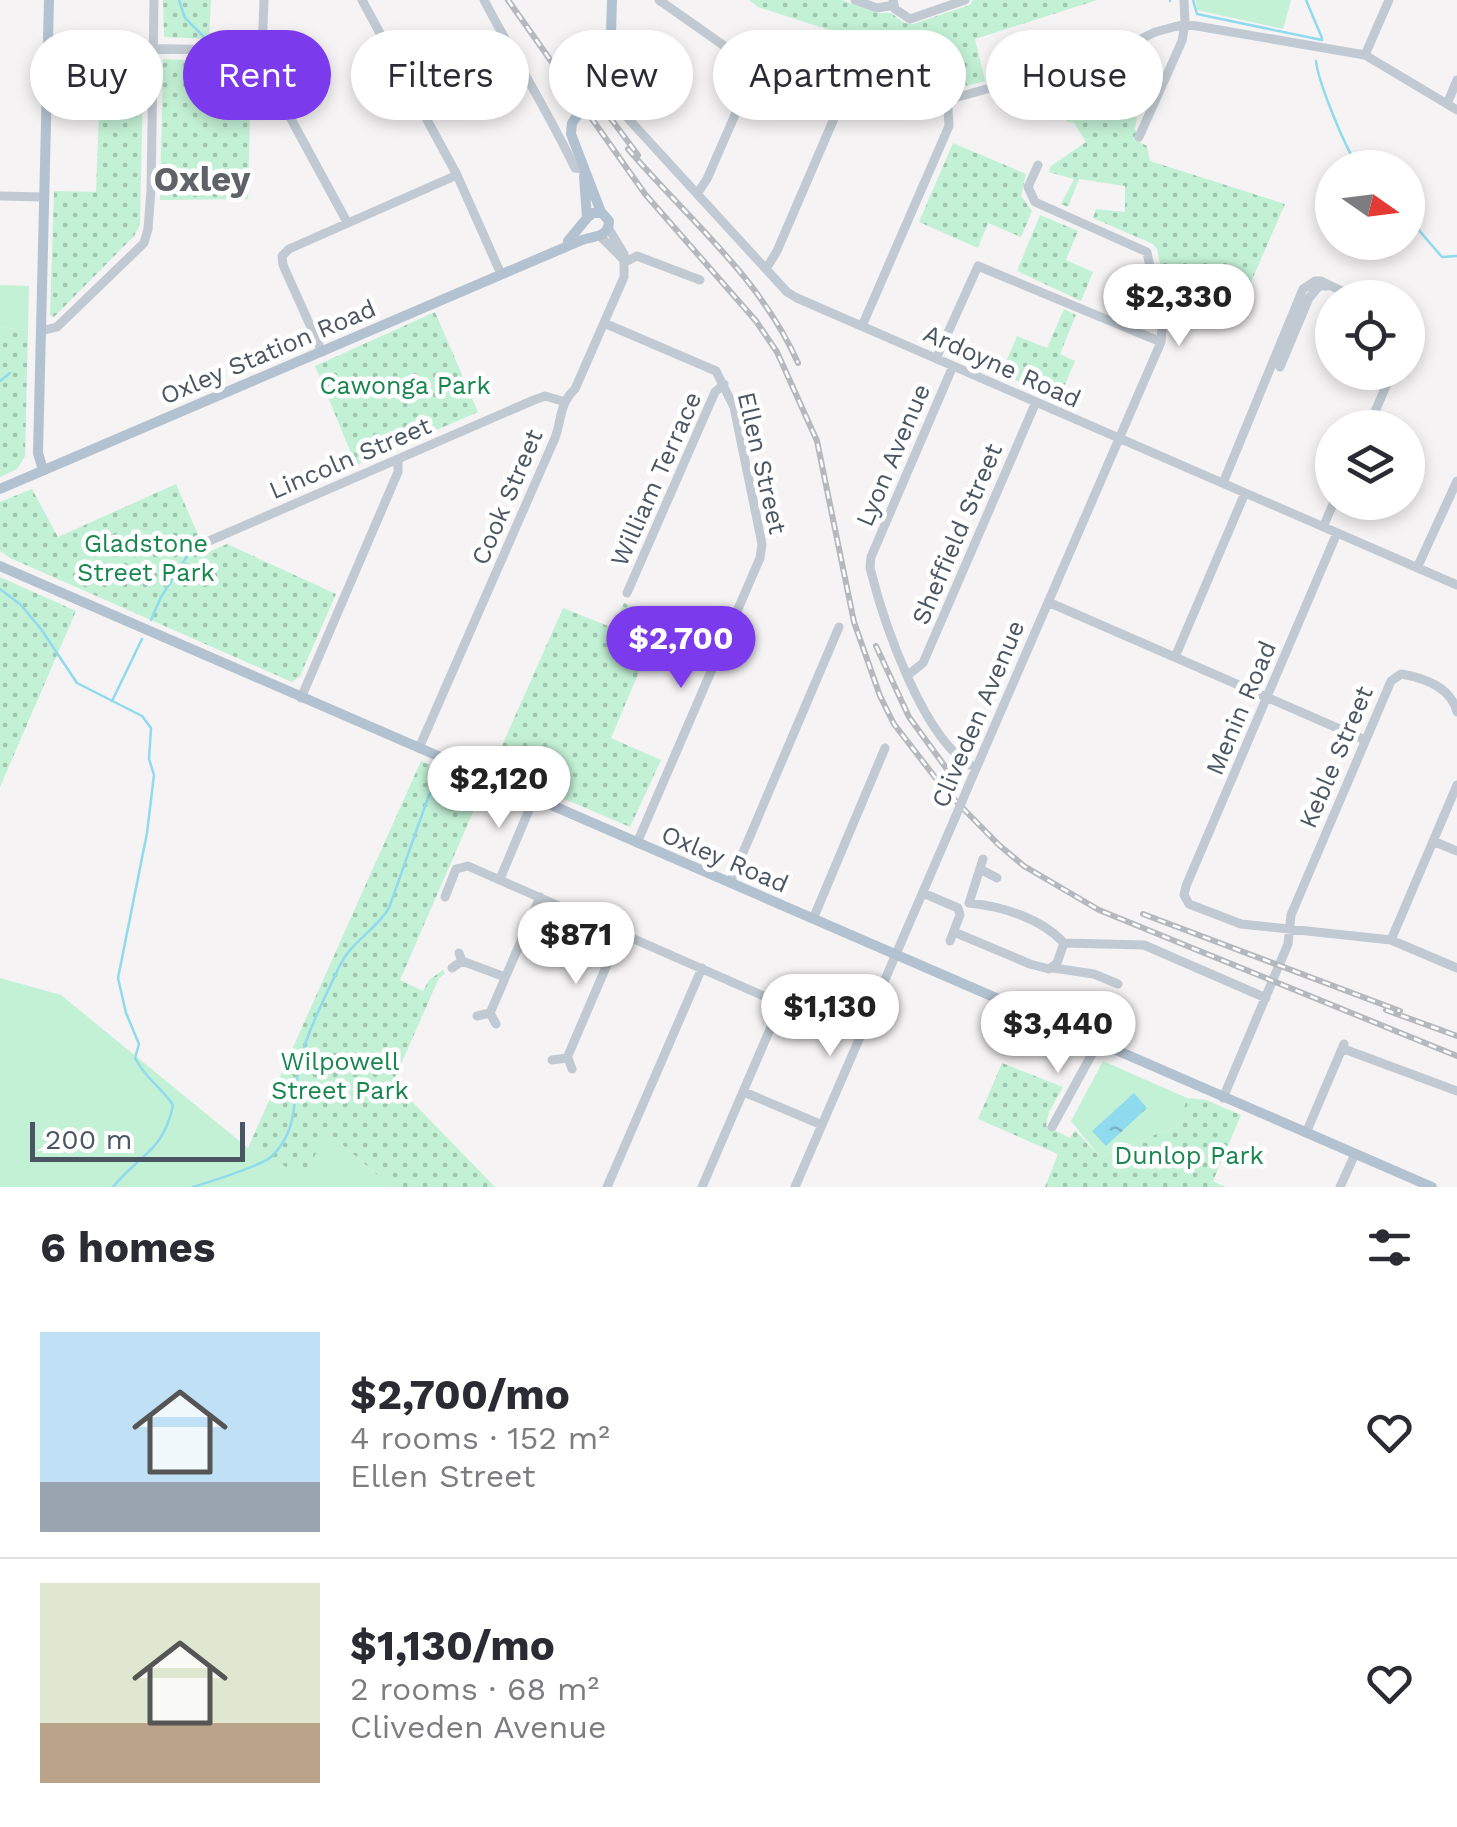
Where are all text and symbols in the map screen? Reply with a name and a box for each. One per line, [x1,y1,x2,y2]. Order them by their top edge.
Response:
chip: Buy [30,30,163,120]
chip: Rent [183,30,331,120]
chip: Filters [351,30,529,120]
chip: New [549,30,693,120]
chip: Apartment [713,30,966,120]
chip: House [986,30,1163,120]
north arrow [1315,150,1425,260]
map controls [1315,150,1425,520]
district label: Oxley [154,158,251,200]
pin: $2,330 [1098,264,1260,349]
text: $2,330 [1125,277,1233,315]
button: locate [1315,280,1425,390]
street label: Oxley Station Road [156,293,380,411]
street label: Ardoyne Road [919,318,1085,414]
park label: Cawonga Park [319,371,491,400]
street label: Lyon Avenue [850,379,936,531]
street label: William Terrace [605,387,707,571]
street label: Ellen Street [732,389,793,537]
button: layers [1315,410,1425,520]
street label: Lincoln Street [265,411,436,505]
street label: Cook Street [465,424,549,569]
street label: Sheffield Street [906,439,1008,629]
park label: Gladstone Street Park [77,529,215,587]
pin: $2,700 [600,606,762,691]
street label: Cliveden Avenue [926,616,1030,812]
text: $2,700 [628,619,734,657]
street label: Menin Road [1200,637,1282,779]
street label: Keble Street [1293,681,1379,832]
pin: $2,120 [418,746,580,831]
text: $2,120 [449,759,549,797]
street label: Oxley Road [657,819,793,899]
pin: $871 [517,902,635,987]
text: $871 [540,915,612,953]
pin: $1,130 [749,974,911,1059]
text: $1,130 [783,987,877,1025]
pin: $3,440 [977,991,1139,1076]
text: $3,440 [1003,1004,1113,1042]
park label: Wilpowell Street Park [271,1047,409,1105]
scale bar [30,1117,245,1162]
text: 200 m [45,1123,132,1156]
park label: Dunlop Park [1114,1141,1264,1170]
icon: filters [1362,1220,1417,1275]
text: 6 homes [40,1223,215,1272]
text: $2,700/mo [350,1370,570,1419]
icon: home [120,1372,240,1492]
icon: heart [1362,1405,1417,1460]
text: 4 rooms · 152 m² [350,1419,610,1457]
text: Ellen Street [350,1457,536,1495]
text: $1,130/mo [350,1621,555,1670]
icon: home [120,1623,240,1743]
icon: heart [1362,1656,1417,1711]
text: 2 rooms · 68 m² [350,1670,599,1708]
text: Cliveden Avenue [350,1708,607,1746]

